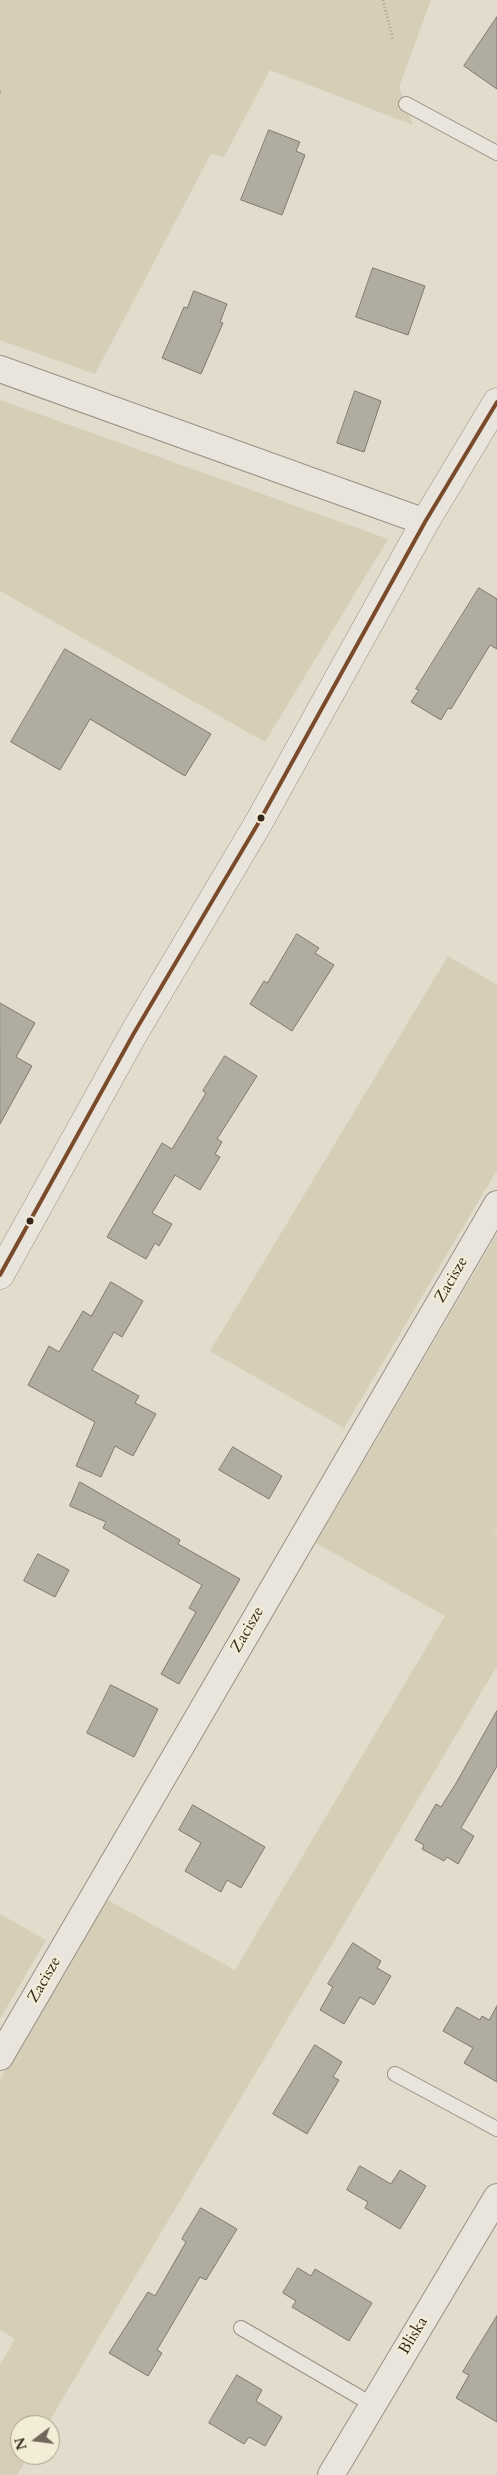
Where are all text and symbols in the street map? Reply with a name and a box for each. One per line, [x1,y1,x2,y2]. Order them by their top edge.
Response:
unlabelled marker [256,813,266,823]
unlabelled marker [25,1216,35,1226]
street label: Zacisze [431,1254,473,1306]
street label: Zacisze [227,1604,269,1656]
street label: Zacisze [24,1954,66,2006]
street label: Bliska [395,2314,433,2358]
north arrow [10,2415,60,2465]
text: N [10,2435,32,2452]

